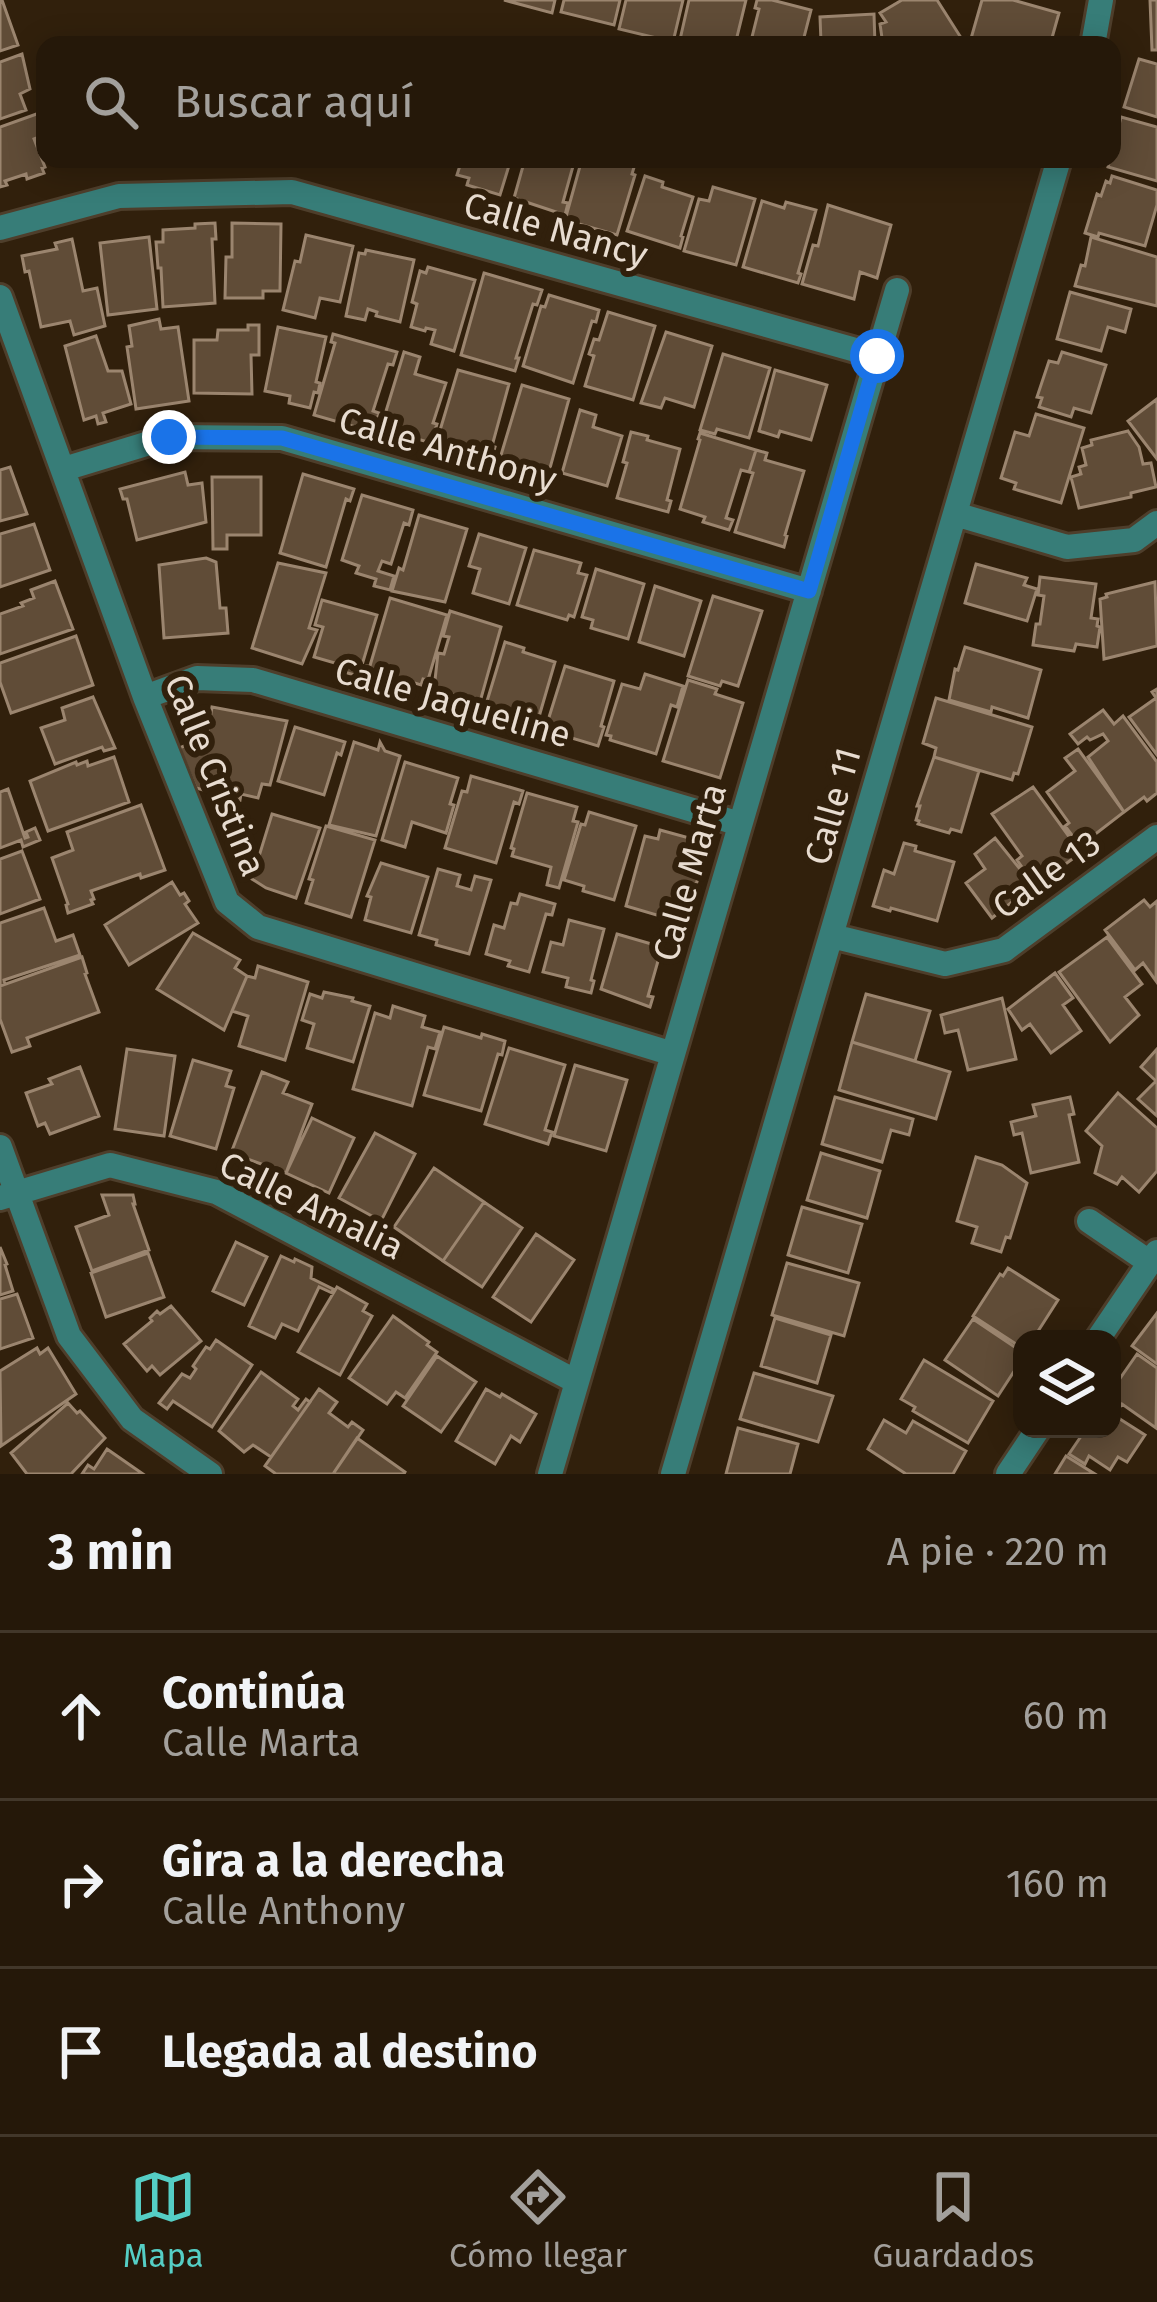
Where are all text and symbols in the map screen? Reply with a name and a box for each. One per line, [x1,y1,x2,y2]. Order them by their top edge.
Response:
search box [36,36,1121,168]
icon: search [78,69,144,135]
text: Buscar aquí [174,75,414,129]
street label: Calle Nancy [459,183,653,277]
route start [850,329,904,383]
street label: Calle Anthony [334,398,562,502]
route end [142,410,196,464]
street label: Calle Jaqueline [330,648,576,758]
street label: Calle Cristina [155,668,275,883]
street label: Calle 11 [795,743,871,870]
street label: Calle Marta [644,778,736,966]
street label: Calle 13 [984,821,1109,929]
street label: Calle Amalia [212,1142,411,1270]
map controls [1013,1330,1121,1438]
button: layers [1013,1330,1121,1438]
text: 3 min [48,1521,174,1583]
text: A pie · 220 m [887,1529,1109,1575]
text: Continúa [162,1666,346,1720]
icon: ahead [48,1683,114,1749]
text: 60 m [1023,1693,1109,1739]
text: Calle Marta [162,1720,360,1766]
text: Gira a la derecha [162,1834,505,1888]
icon: right [48,1851,114,1917]
text: 160 m [1006,1861,1109,1907]
text: Calle Anthony [162,1888,405,1934]
icon: arrive [48,2019,114,2085]
text: Llegada al destino [162,2025,537,2079]
tab: Mapa [123,2164,204,2276]
tab: Cómo llegar [449,2164,627,2276]
tab: Guardados [872,2164,1034,2276]

